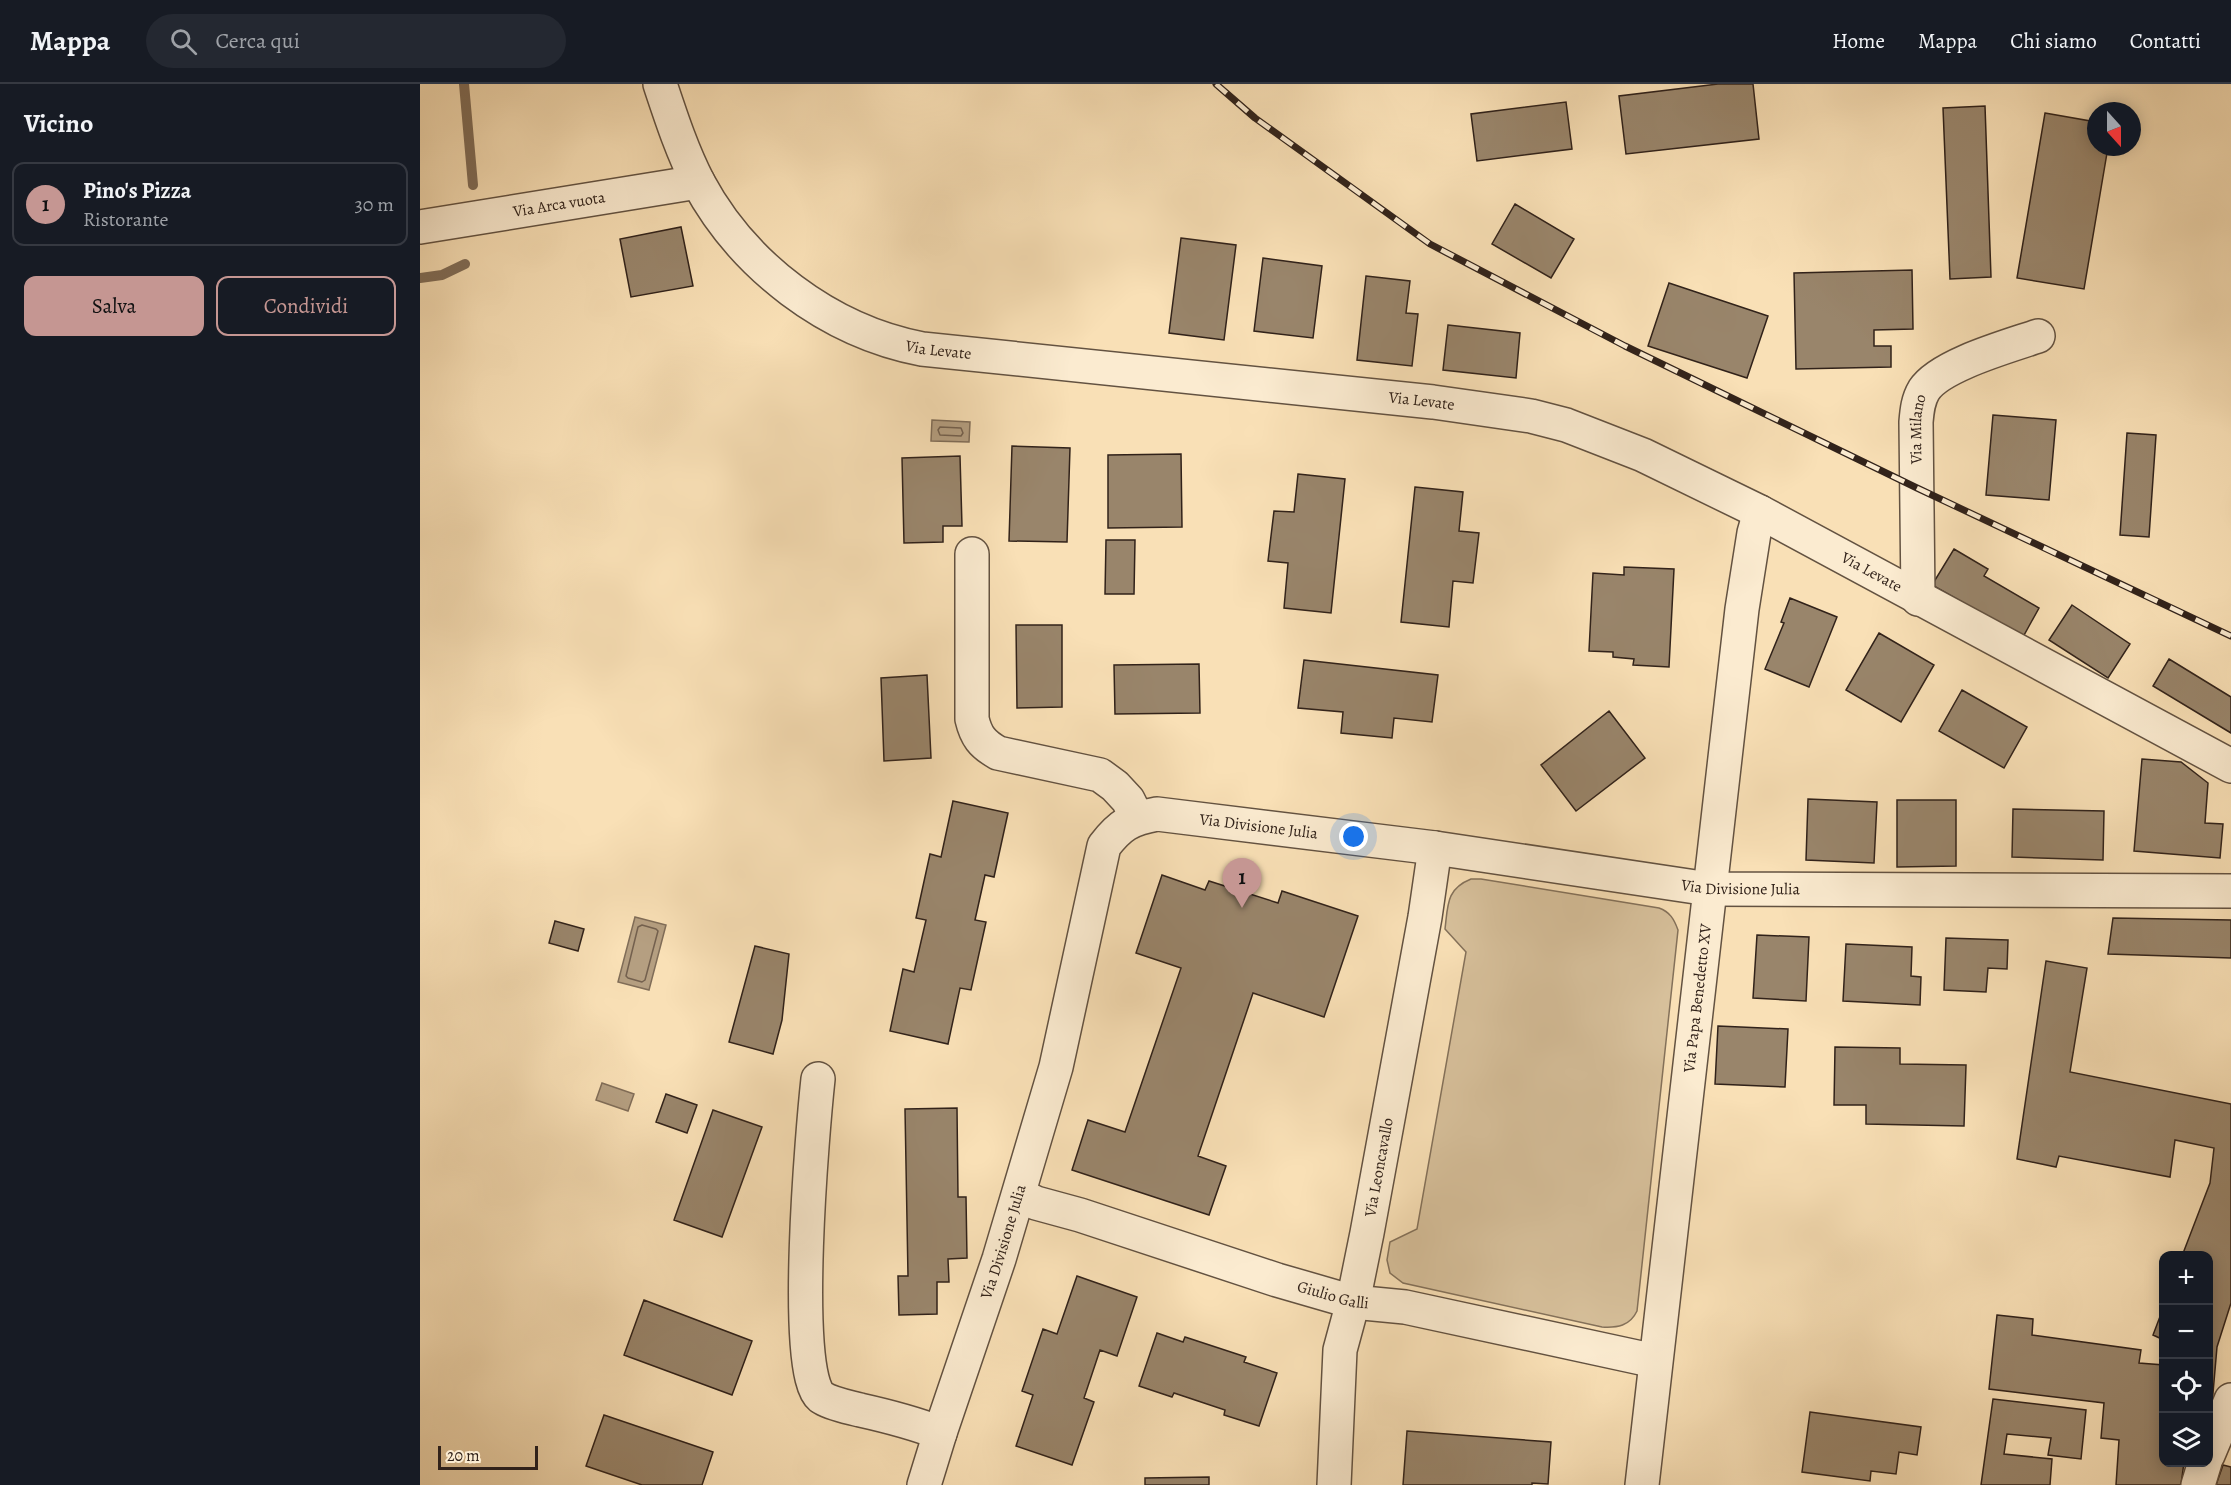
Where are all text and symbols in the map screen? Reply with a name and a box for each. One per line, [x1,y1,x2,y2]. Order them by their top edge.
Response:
search box [146,14,566,68]
text: Mappa [30,22,110,60]
icon: search [167,25,200,58]
text: Cerca qui [215,26,300,56]
text: Home [1832,27,1885,55]
text: Mappa [1918,27,1977,55]
text: Chi siamo [2010,27,2097,55]
text: Contatti [2130,27,2201,55]
north arrow [2087,102,2141,156]
text: Vicino [24,106,93,141]
text: Pino's Pizza [83,176,191,206]
street label: Via Arca vuota [511,186,607,223]
text: 1 [42,191,49,218]
text: 30 m [354,191,394,218]
text: Ristorante [83,206,169,233]
button: Salva [24,276,204,336]
button: Condividi [216,276,396,336]
street label: Via Levate [902,334,972,365]
street label: Via Levate [1387,386,1456,416]
street label: Via Milano [1905,391,1932,465]
street label: Via Levate [1836,546,1906,598]
street label: Via Divisione Julia [1197,808,1320,845]
your location [1339,822,1368,851]
pin: 1 [1222,858,1262,908]
street label: Via Divisione Julia [1679,874,1800,900]
street label: Via Papa Benedetto XV [1678,922,1717,1075]
street label: Via Leoncavallo [1359,1116,1399,1220]
street label: Via Divisione Julia [975,1181,1032,1303]
map controls [2159,1251,2213,1467]
button: + [2159,1251,2213,1305]
street label: Giulio Galli [1295,1275,1370,1314]
button: − [2159,1305,2213,1359]
button: locate [2159,1359,2213,1413]
button: layers [2159,1413,2213,1467]
scale bar [438,1443,538,1470]
text: 20 m [447,1445,480,1467]

